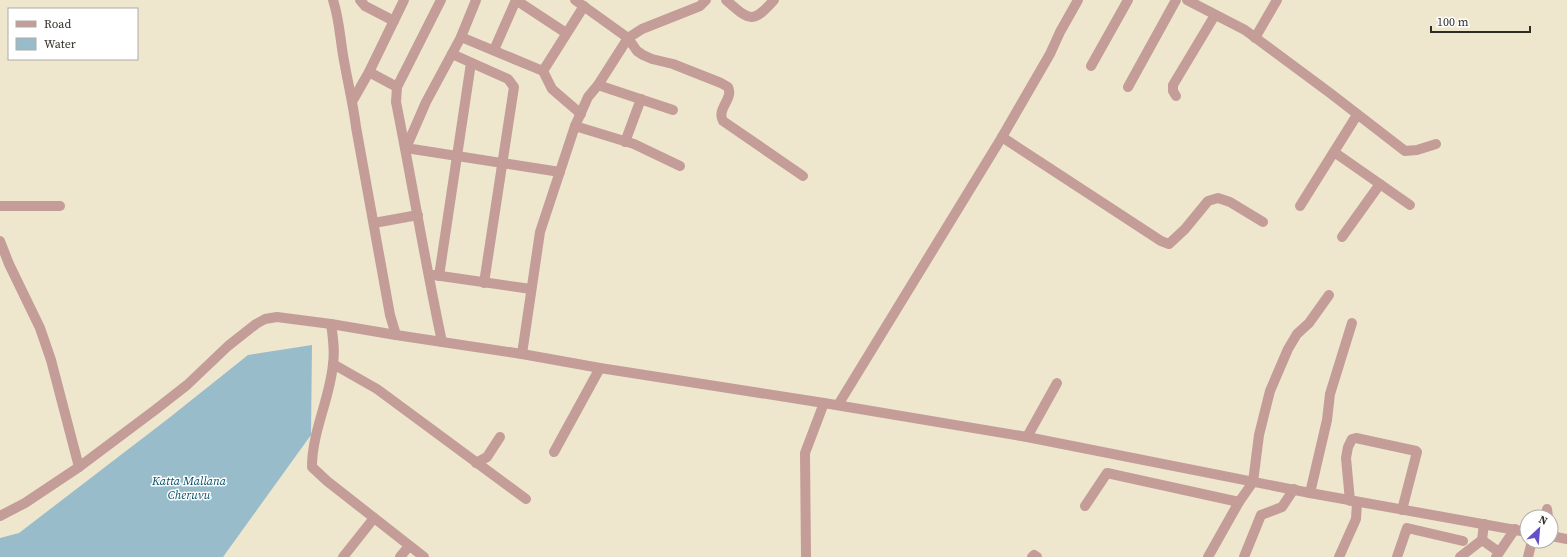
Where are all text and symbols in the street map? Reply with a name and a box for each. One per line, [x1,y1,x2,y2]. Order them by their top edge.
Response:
legend [8,8,138,60]
scale bar [1431,8,1530,34]
text: 100 m [1437,14,1469,30]
text: Road [44,16,71,32]
text: Water [44,36,76,52]
water label: Katta Mallana Cheruvu [151,473,227,503]
north arrow [1519,509,1559,549]
text: N [1536,512,1550,529]

